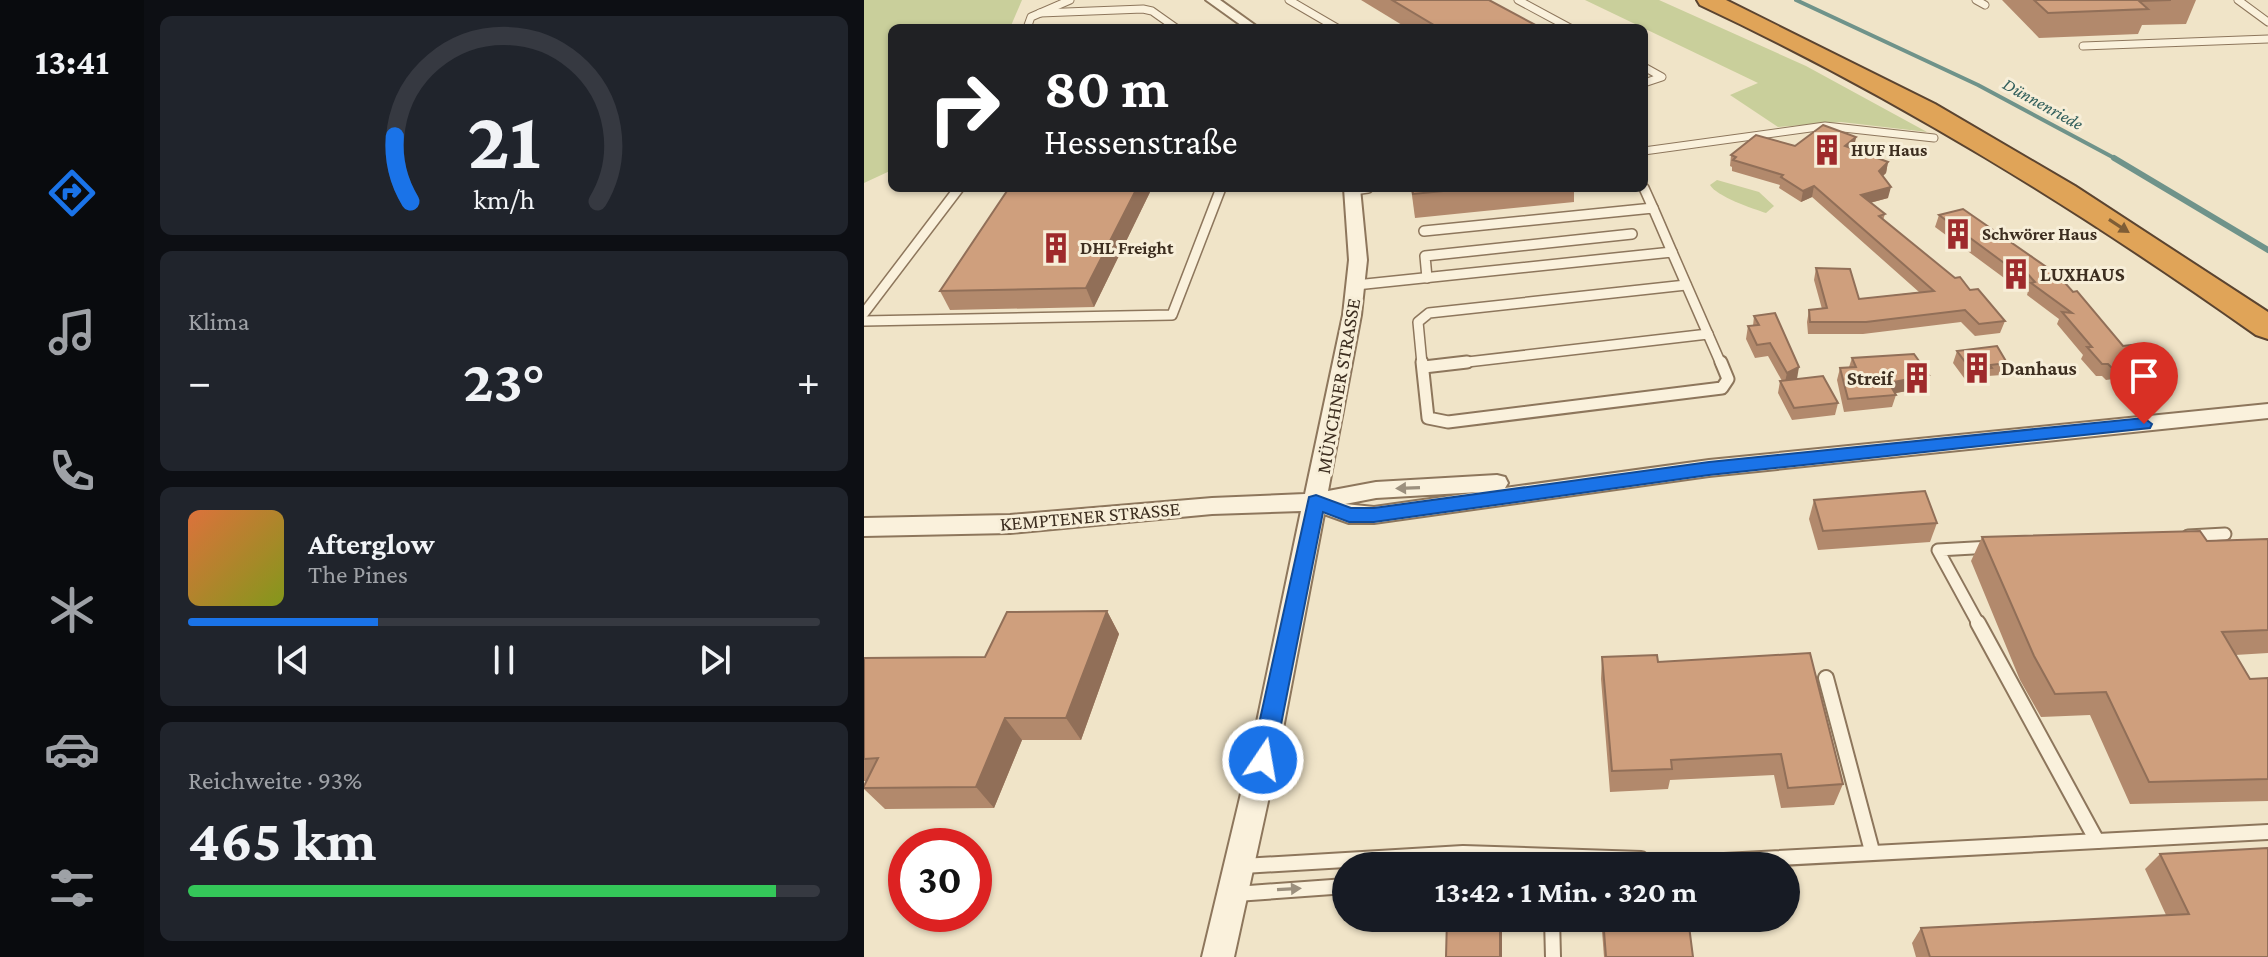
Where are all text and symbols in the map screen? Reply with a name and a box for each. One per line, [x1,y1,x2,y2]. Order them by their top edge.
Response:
text: 13:41 [35,42,109,82]
icon: right [912,56,1016,160]
text: 80 m [1044,57,1169,119]
water label: Dünnenriede [1999,74,2087,134]
text: 21 [467,92,541,185]
text: Hessenstraße [1044,122,1238,162]
building icon: HUF Haus [1810,133,1844,167]
place label: HUF Haus [1851,140,1927,160]
icon: directions [44,165,100,221]
text: km/h [473,183,535,215]
building icon: Schwörer Haus [1941,217,1975,251]
one-way arrow [2109,218,2130,233]
place label: Schwörer Haus [1982,224,2097,244]
building icon: DHL Freight [1039,231,1073,265]
place label: DHL Freight [1080,238,1174,258]
building icon: LUXHAUS [1999,257,2033,291]
place label: LUXHAUS [2040,263,2125,285]
street label: MÜNCHNER STRASSE [1312,296,1364,476]
icon: music [44,304,100,360]
text: Klima [188,307,250,336]
pin [2110,342,2178,424]
text: 23° [463,347,545,414]
building icon: Danhaus [1960,351,1994,385]
icon: arrive [2122,354,2166,398]
text: − [188,357,211,405]
text: + [797,357,820,405]
place label: Danhaus [2001,357,2077,379]
building icon: Streif [1900,361,1934,395]
place label: Streif [1847,367,1895,389]
icon: phone [44,443,100,499]
one-way arrow [1395,482,1420,495]
street label: KEMPTENER STRASSE [999,497,1181,535]
text: Afterglow [308,527,435,560]
text: The Pines [308,560,408,589]
icon: climate [44,582,100,638]
icon: previous [271,638,315,682]
icon: pause [482,638,526,682]
icon: next [693,638,737,682]
position arrow [1221,718,1305,802]
icon: car [44,721,100,777]
text: Reichweite · 93% [188,766,362,795]
text: 465 km [188,806,377,873]
speed limit sign: 30 [888,828,992,932]
icon: filters [44,860,100,916]
text: 13:42 · 1 Min. · 320 m [1435,875,1697,908]
one-way arrow [1277,882,1302,895]

